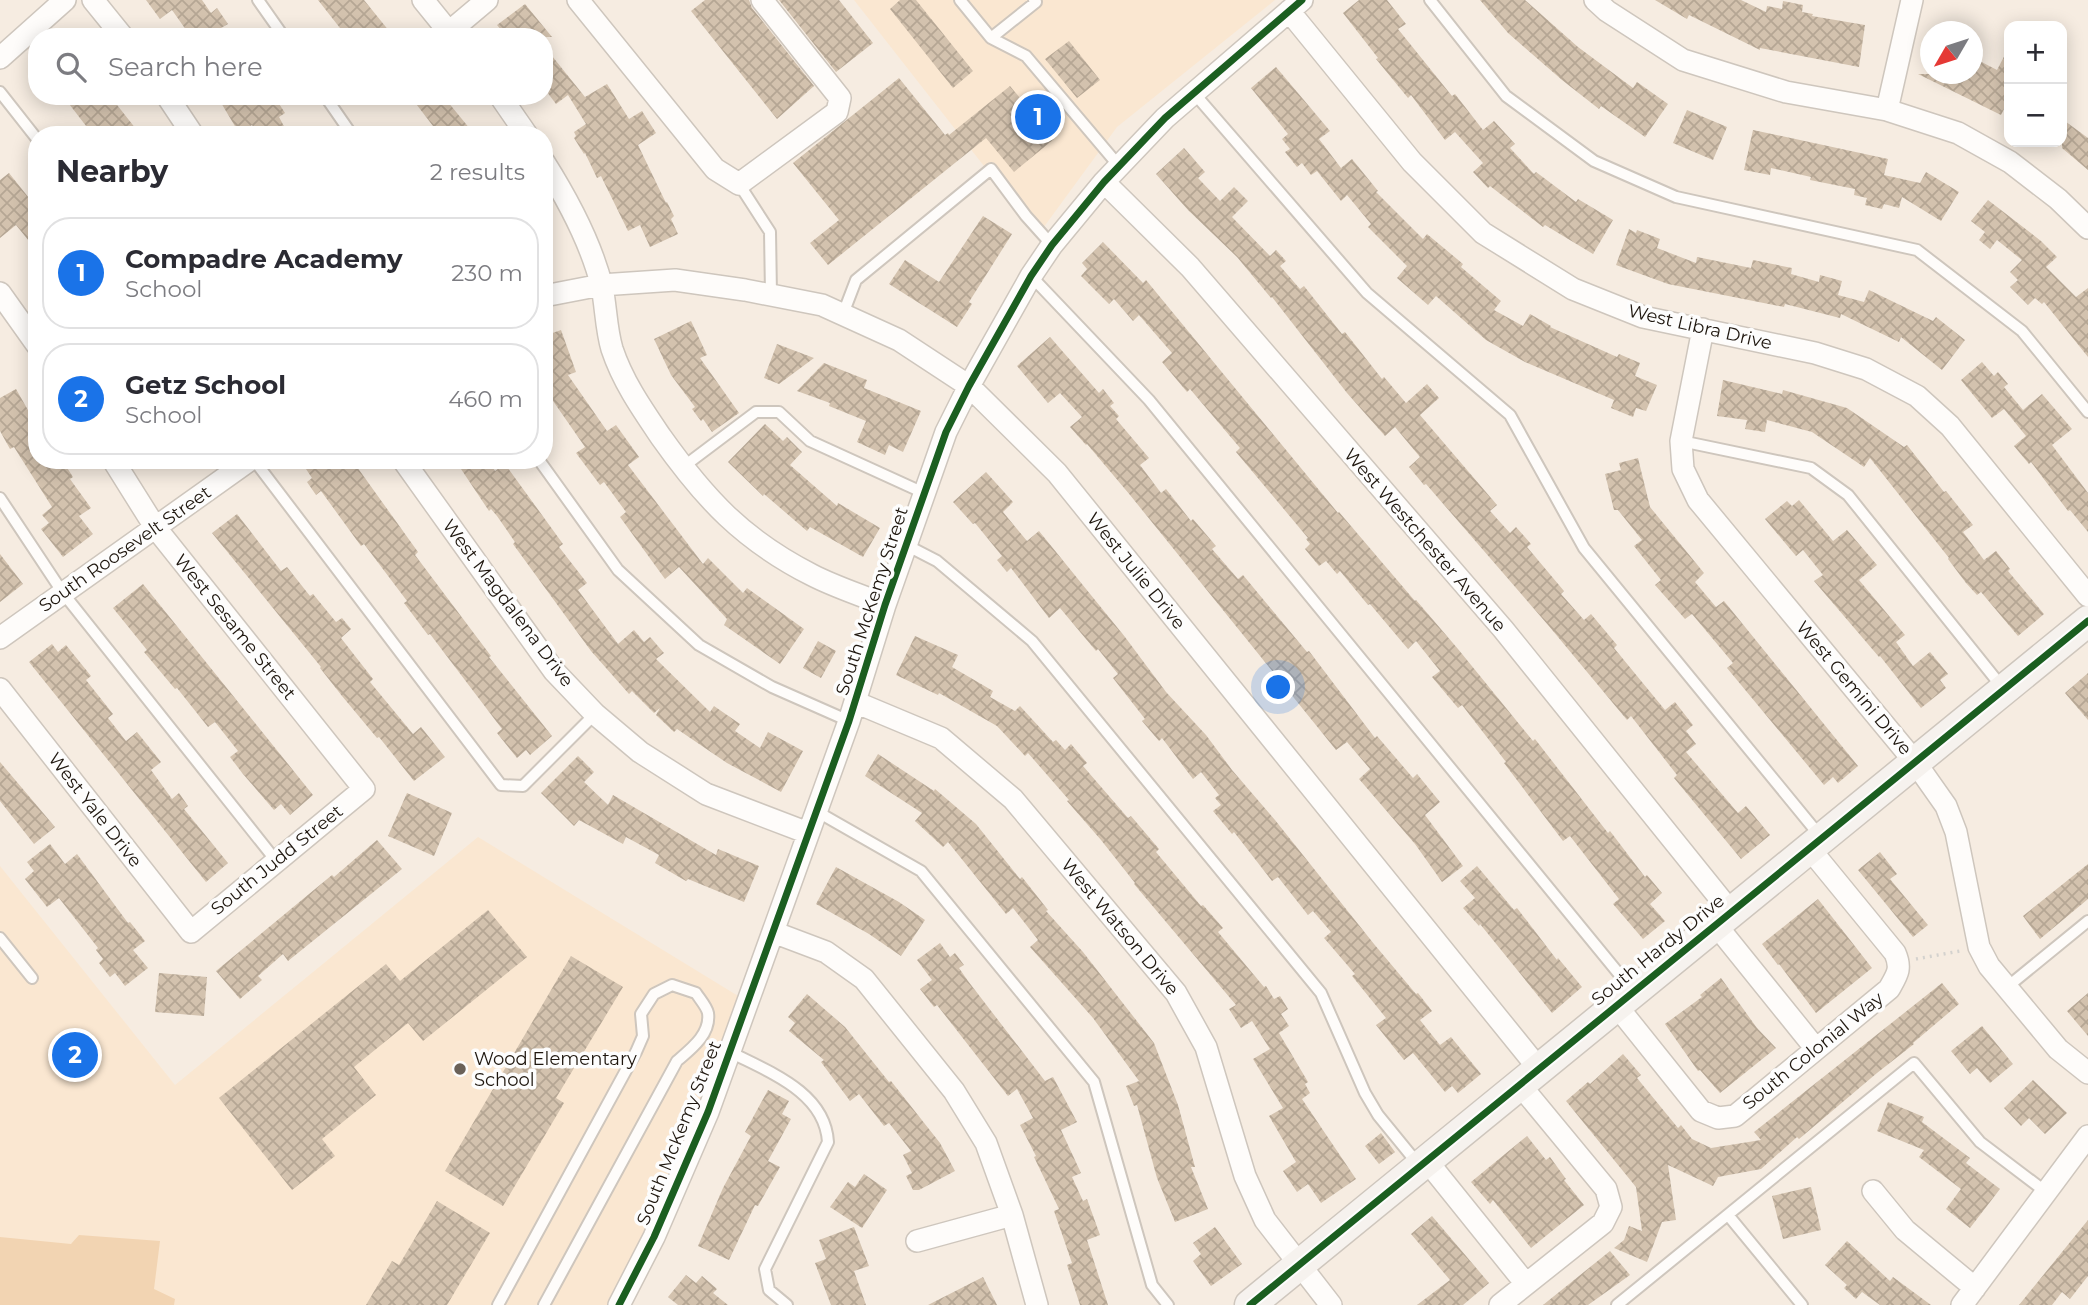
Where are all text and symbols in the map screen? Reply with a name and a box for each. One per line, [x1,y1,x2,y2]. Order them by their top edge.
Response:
north arrow [1920,21,1983,84]
map controls [2004,21,2067,147]
button: + [2004,21,2067,84]
search box [28,28,553,105]
icon: search [52,48,90,86]
text: Search here [108,51,263,83]
button: − [2004,84,2067,147]
pin: 1 [1015,91,1061,143]
text: Nearby [56,153,168,190]
text: 2 results [430,158,525,186]
text: Compadre Academy [125,243,403,275]
text: 1 [76,259,86,287]
text: 230 m [451,259,523,287]
text: School [125,275,203,303]
street label: West Libra Drive [1626,300,1774,354]
text: Getz School [125,369,286,401]
text: 2 [74,385,88,413]
text: 460 m [448,385,523,413]
text: School [125,401,203,429]
street label: West Westchester Avenue [1339,444,1511,636]
street label: South Roosevelt Street [35,481,215,617]
street label: South McKemy Street [831,504,913,698]
street label: West Julie Drive [1082,508,1190,634]
street label: West Magdalena Drive [438,515,578,691]
street label: West Sesame Street [169,550,301,704]
street label: West Gemini Drive [1791,616,1917,760]
your location [1261,670,1295,704]
street label: West Yale Drive [43,748,147,872]
street label: South Judd Street [207,800,347,920]
street label: West Watson Drive [1056,854,1184,1000]
street label: South Hardy Drive [1587,890,1729,1010]
street label: South Colonial Way [1738,987,1888,1115]
pin: 2 [52,1029,98,1081]
street label: South McKemy Street [632,1038,726,1228]
place label: Wood Elementary School [474,1048,637,1091]
marker: Wood Elementary School [452,1061,468,1077]

